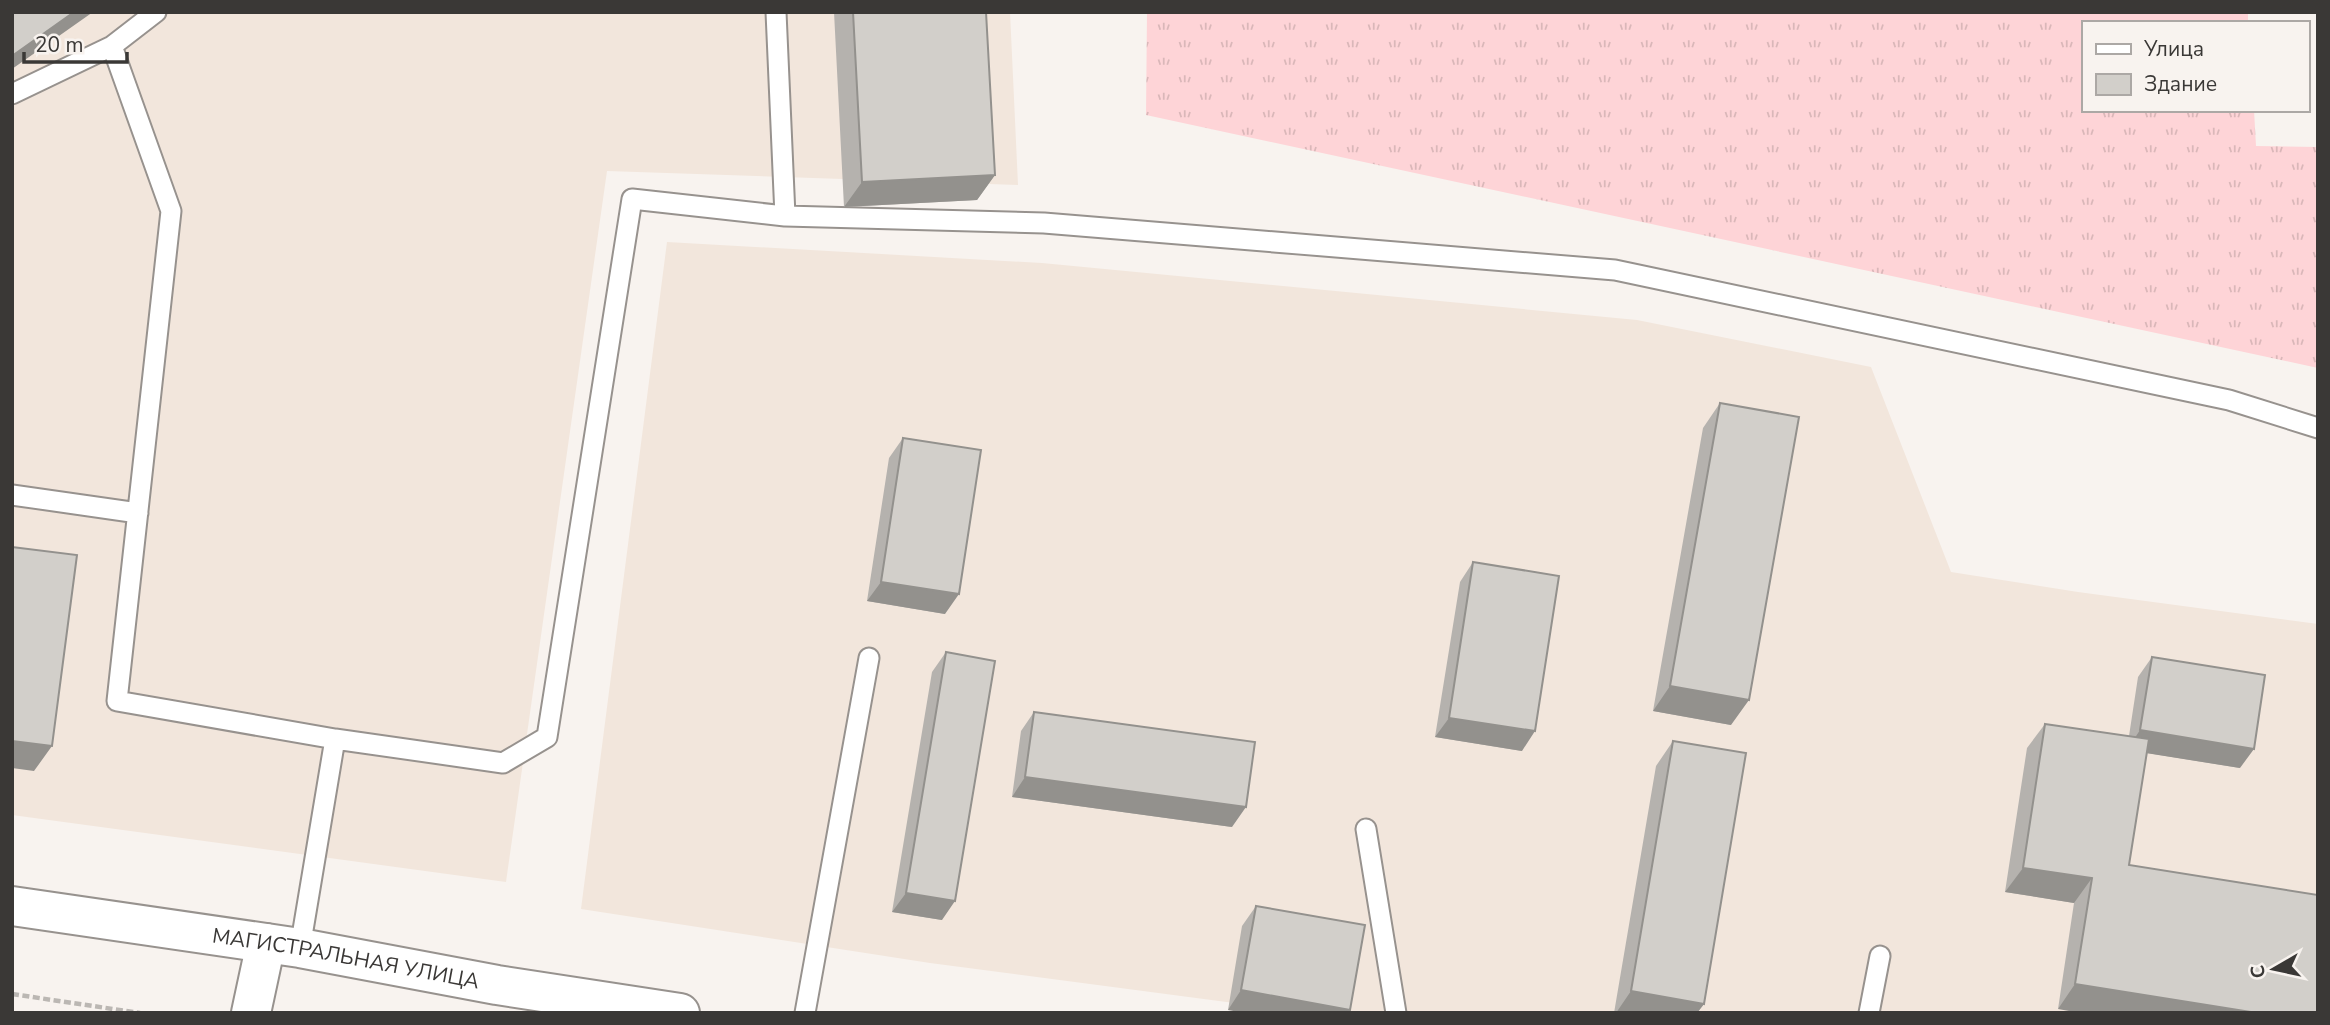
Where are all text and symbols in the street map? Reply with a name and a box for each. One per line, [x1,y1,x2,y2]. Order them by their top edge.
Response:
scale bar [24,21,128,65]
legend [2082,21,2309,112]
text: 20 m [35,31,84,59]
text: Улица [2143,35,2204,63]
text: Здание [2144,70,2217,98]
street label: МАГИСТРАЛЬНАЯ УЛИЦА [211,921,482,995]
north arrow [2239,934,2309,1004]
text: С [2244,963,2272,980]

